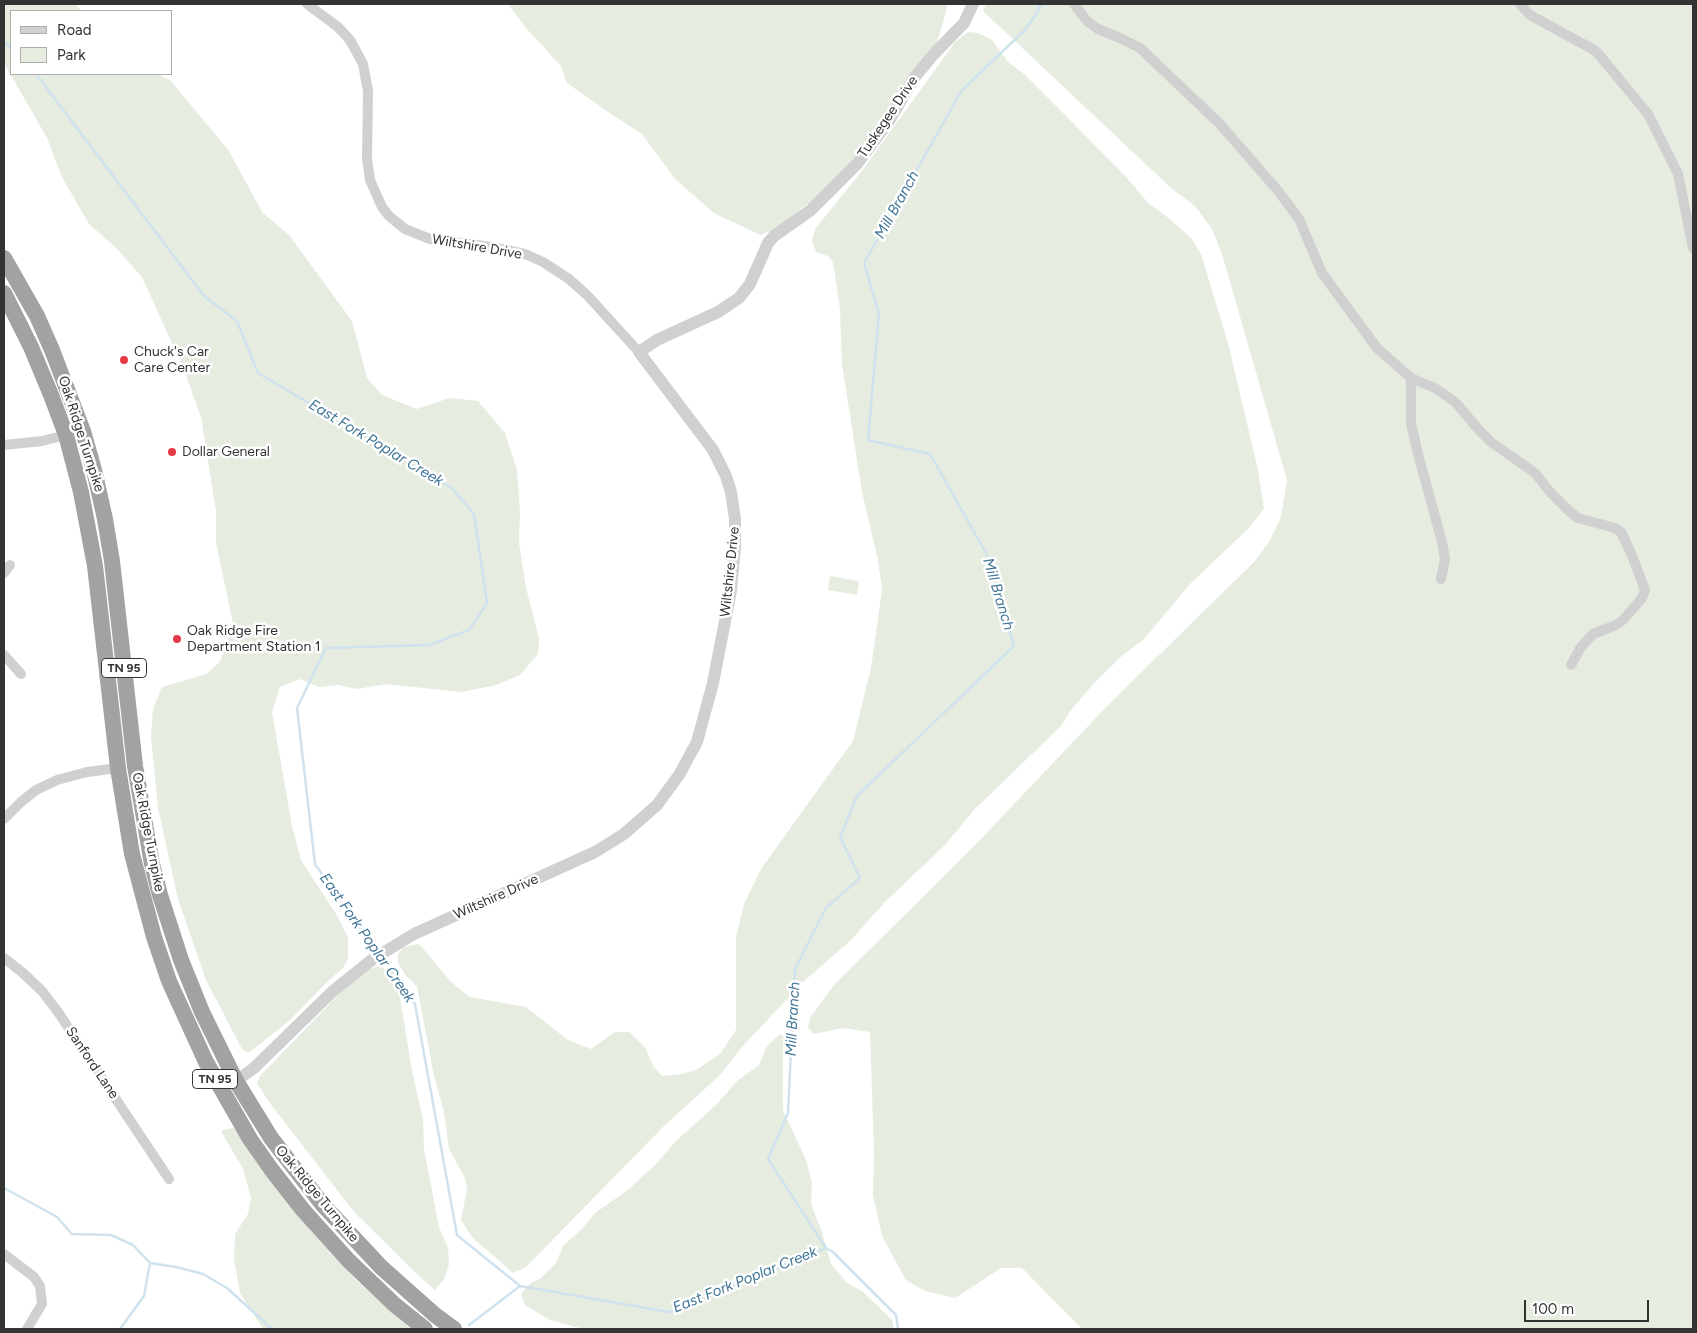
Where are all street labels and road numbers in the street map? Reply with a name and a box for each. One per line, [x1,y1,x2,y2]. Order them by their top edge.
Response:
street label: Tuskegee Drive [854,73,922,161]
street label: Wiltshire Drive [431,231,523,263]
street label: Oak Ridge Turnpike [54,374,108,494]
street label: Wiltshire Drive [717,526,743,618]
road number: TN 95 [102,658,146,678]
street label: Oak Ridge Turnpike [128,771,168,893]
street label: Wiltshire Drive [451,871,541,923]
street label: Sanford Lane [62,1024,122,1102]
road number: TN 95 [192,1070,238,1088]
street label: Oak Ridge Turnpike [272,1142,362,1246]

